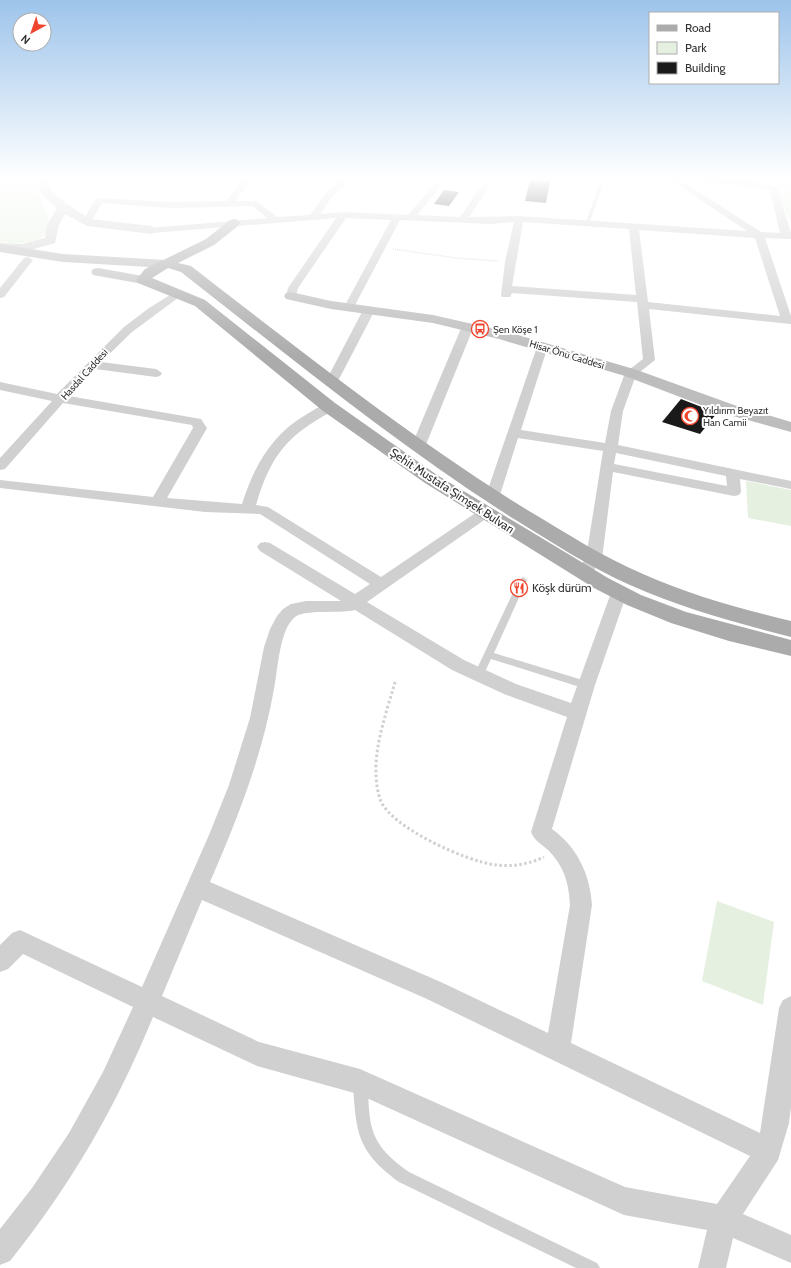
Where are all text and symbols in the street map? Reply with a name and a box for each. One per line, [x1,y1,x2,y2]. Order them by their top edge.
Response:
north arrow [12,12,52,52]
legend [649,12,779,84]
text: Road [685,20,711,35]
text: N [18,32,33,48]
text: Park [685,40,707,55]
text: Building [685,60,727,75]
bus stop icon: Şen Köşe 1 [470,319,490,339]
place label: Şen Köşe 1 [493,323,537,336]
street label: Hisar Önü Caddesi [528,337,606,372]
street label: Hasdal Caddesi [58,346,111,403]
place label: Yıldırım Beyazıt Han Camii [702,404,769,429]
mosque icon: Yıldırım Beyazıt Han Camii [680,406,700,426]
street label: Şehit Mustafa Şimşek Bulvarı [387,445,517,536]
restaurant icon: Köşk dürüm [509,578,529,598]
place label: Köşk dürüm [532,580,592,595]

